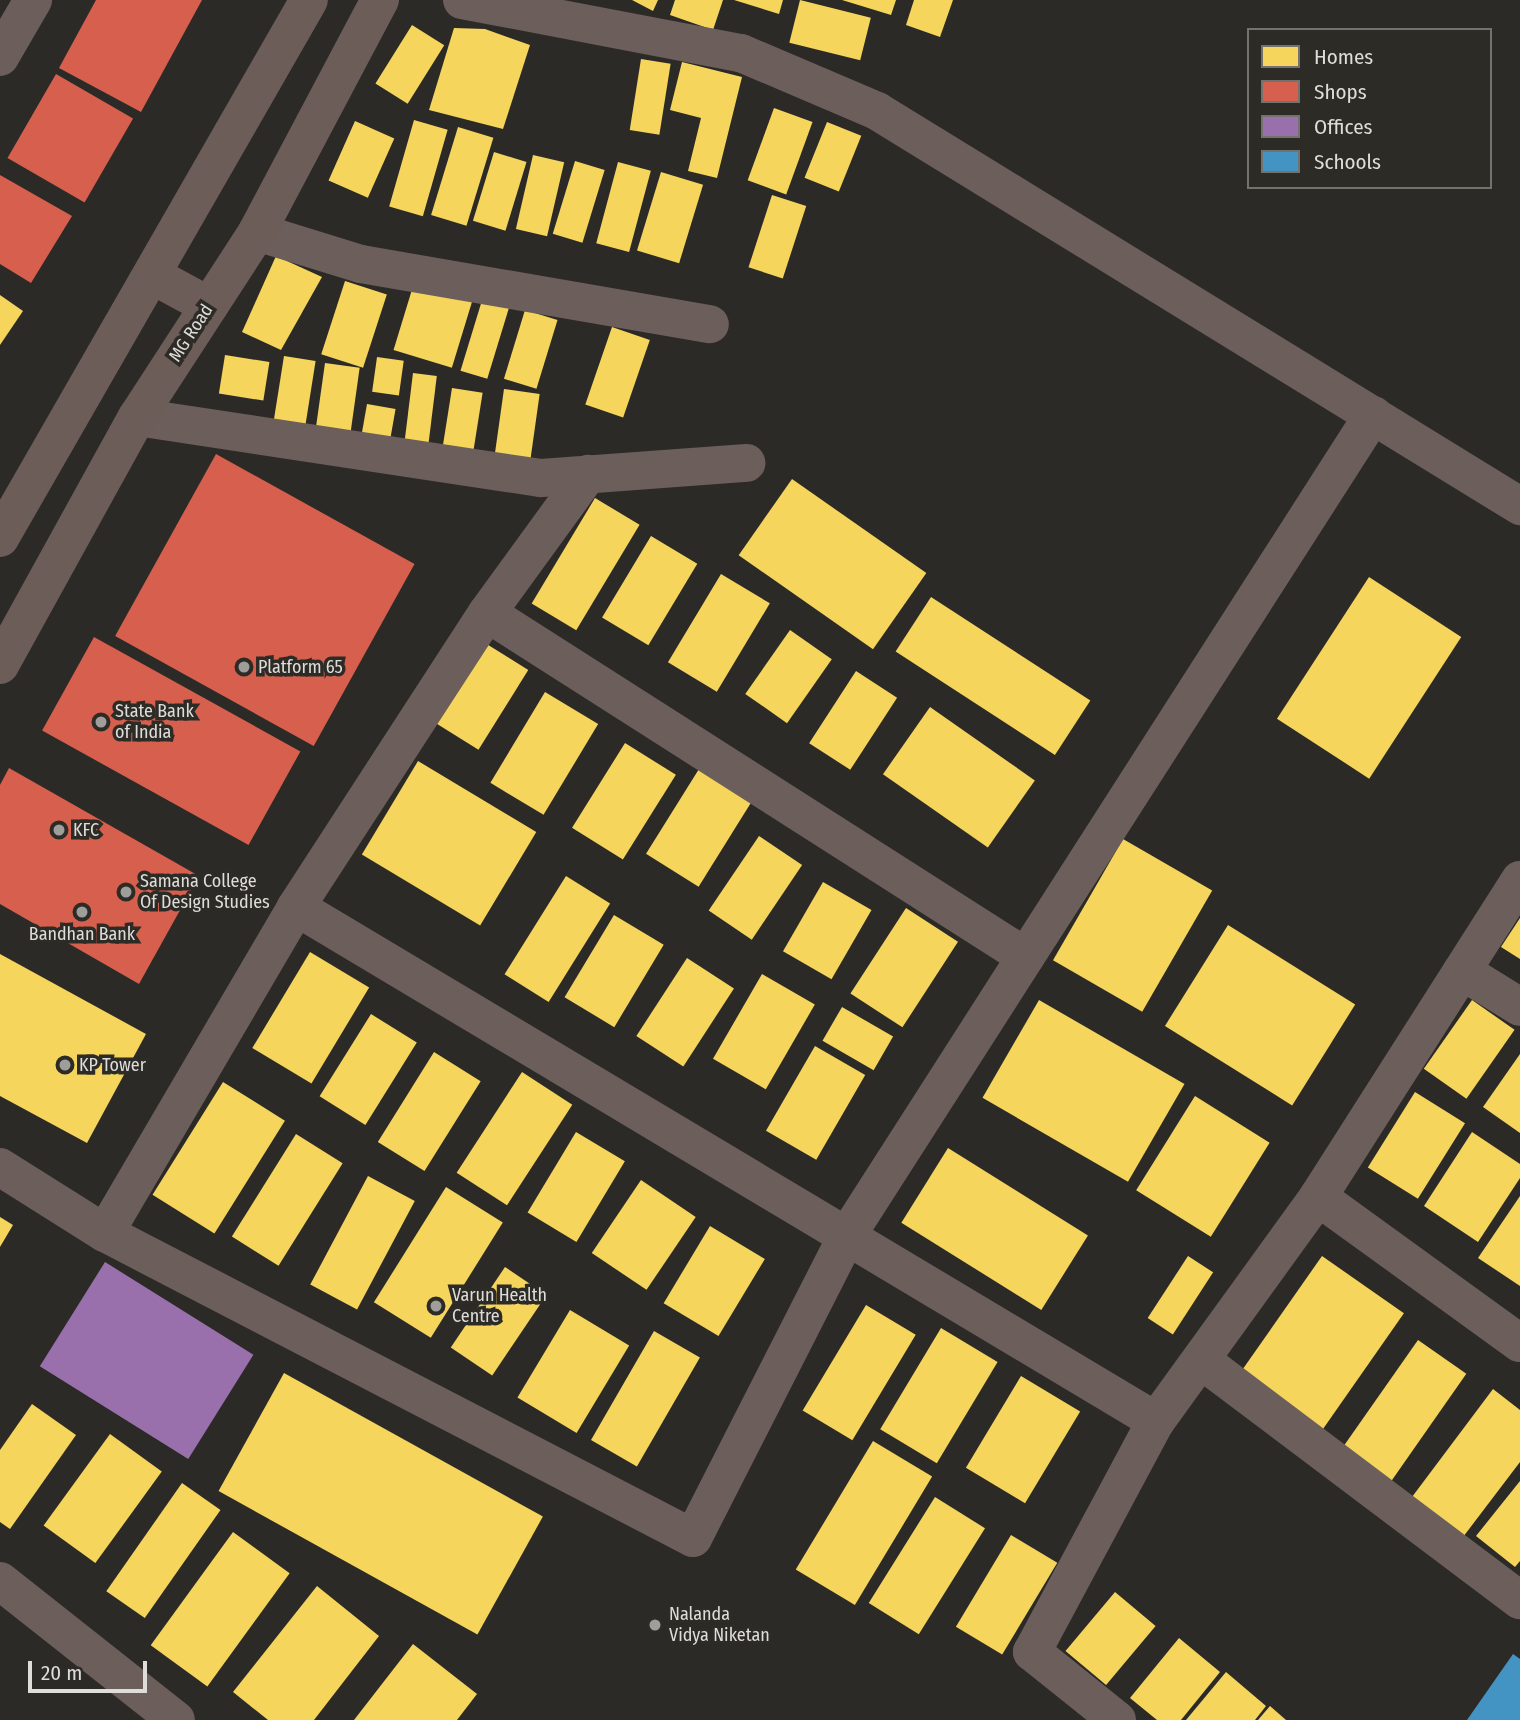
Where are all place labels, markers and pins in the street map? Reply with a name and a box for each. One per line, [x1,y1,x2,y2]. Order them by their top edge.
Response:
place label: Platform 65 [258,656,343,678]
marker: Platform 65 [236,659,252,675]
place label: State Bank of India [115,701,194,744]
marker: State Bank of India [93,714,109,730]
place label: KFC [73,819,99,841]
marker: KFC [51,822,67,838]
place label: Samana College Of Design Studies [140,871,270,914]
marker: Samana College Of Design Studies [118,884,134,900]
marker: Bandhan Bank [74,904,90,920]
place label: Bandhan Bank [29,923,135,945]
place label: KP Tower [79,1054,146,1076]
marker: KP Tower [57,1057,73,1073]
place label: Varun Health Centre [452,1285,547,1328]
marker: Varun Health Centre [426,1296,446,1316]
place label: Nalanda Vidya Niketan [669,1604,770,1646]
marker: Nalanda Vidya Niketan [647,1617,663,1633]

